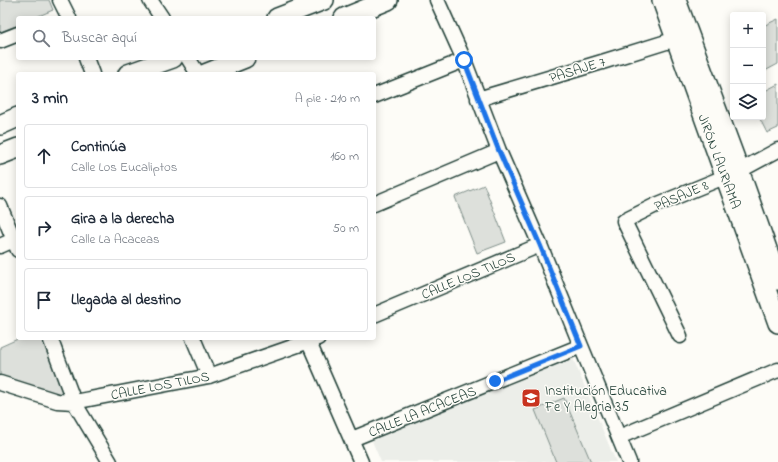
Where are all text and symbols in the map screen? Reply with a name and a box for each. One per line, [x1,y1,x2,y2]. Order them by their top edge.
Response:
map controls [730,12,766,120]
button: + [730,12,766,48]
search box [16,16,376,60]
icon: search [30,27,52,49]
text: Buscar aquí [62,27,137,49]
button: − [730,48,766,84]
route start [455,51,473,69]
street label: PASAJE 7 [547,52,609,89]
button: layers [730,84,766,120]
text: 3 min [32,86,68,111]
text: A pie · 210 m [295,89,360,108]
street label: JIRÓN LAURIAMA [692,111,745,212]
text: Continúa [71,136,126,158]
icon: ahead [33,145,55,167]
text: 160 m [330,147,359,166]
text: Calle Los Eucaliptos [71,158,177,177]
street label: PASAJE 8 [651,175,712,217]
text: Gira a la derecha [71,208,174,230]
icon: right [33,217,55,239]
text: 50 m [333,219,359,238]
text: Calle La Acaceas [71,230,160,249]
street label: CALLE LOS TILOS [418,247,519,306]
icon: arrive [33,289,55,311]
text: Llegada al destino [71,289,181,311]
street label: CALLE LOS TILOS [109,367,211,406]
route end [486,372,504,390]
street label: CALLE LA ACACEAS [365,381,480,444]
place label: Institución Educativa Fe Y Alegria 35 [544,381,667,419]
school or university icon: Institución Educativa Fe Y Alegria 35 [520,387,542,409]

